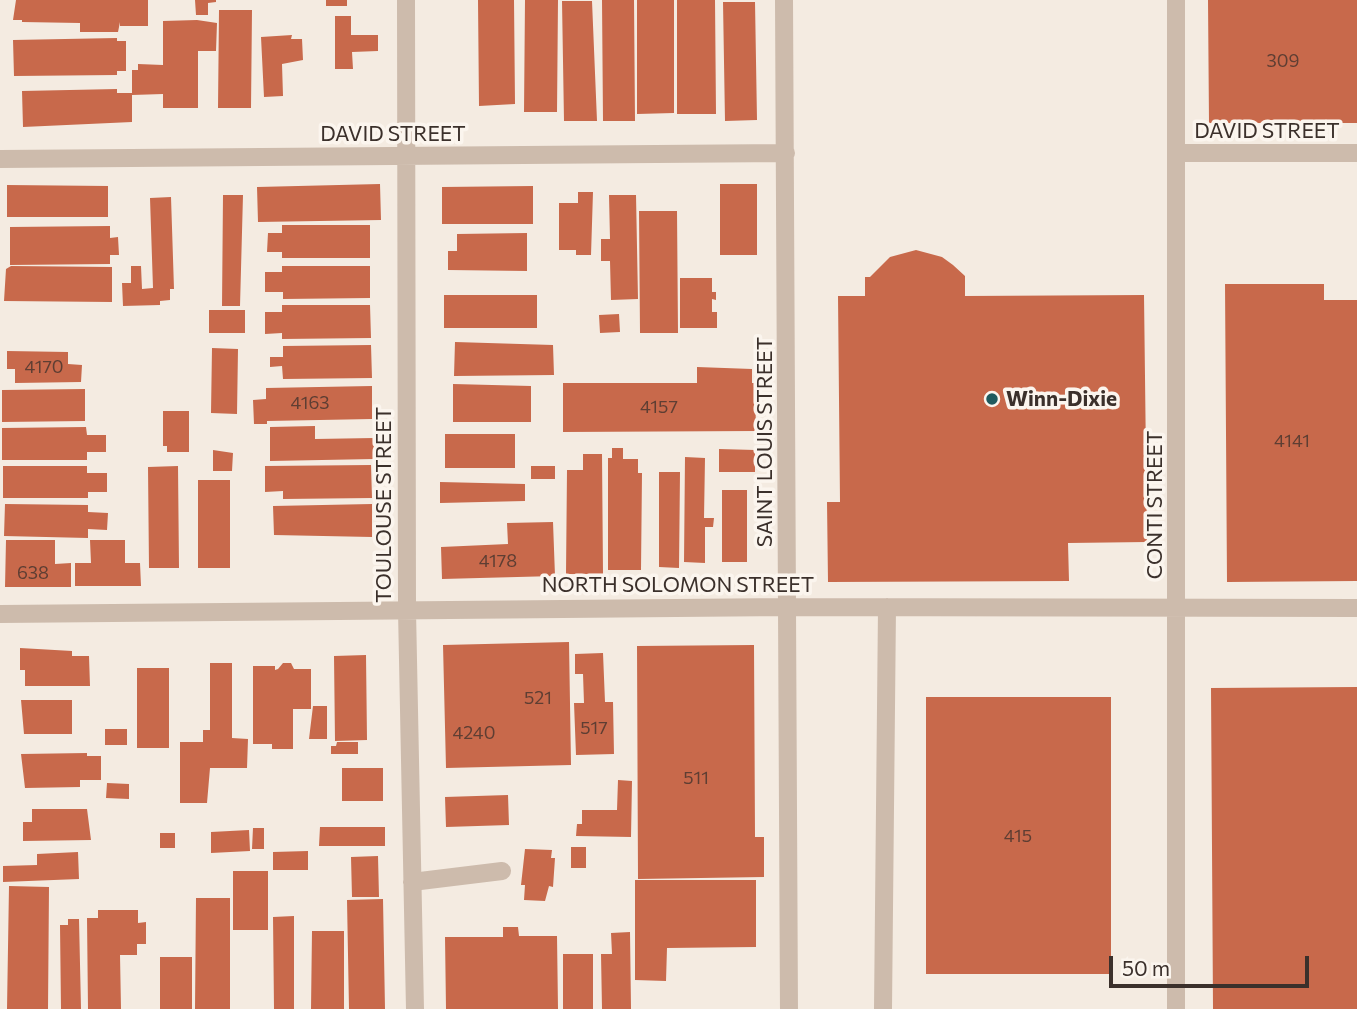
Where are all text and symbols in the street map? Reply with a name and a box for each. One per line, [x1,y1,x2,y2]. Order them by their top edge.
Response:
house number: 309 [1267,50,1299,72]
street label: DAVID STREET [1194,118,1340,144]
street label: DAVID STREET [320,121,466,147]
street label: SAINT LOUIS STREET [752,337,778,547]
house number: 4170 [24,356,64,378]
place label: Winn-Dixie [1006,386,1117,412]
marker: Winn-Dixie [984,391,1000,407]
house number: 4163 [290,392,330,414]
house number: 4157 [640,396,678,418]
street label: TOULOUSE STREET [371,407,397,603]
house number: 4141 [1274,430,1310,452]
street label: CONTI STREET [1142,431,1168,579]
house number: 4178 [479,550,517,572]
house number: 638 [17,562,49,584]
street label: NORTH SOLOMON STREET [542,572,814,598]
house number: 521 [524,687,552,709]
house number: 517 [580,717,608,739]
house number: 4240 [453,722,495,744]
house number: 511 [683,767,709,789]
house number: 415 [1004,825,1032,847]
scale bar [1112,942,1312,986]
text: 50 m [1122,955,1170,980]

